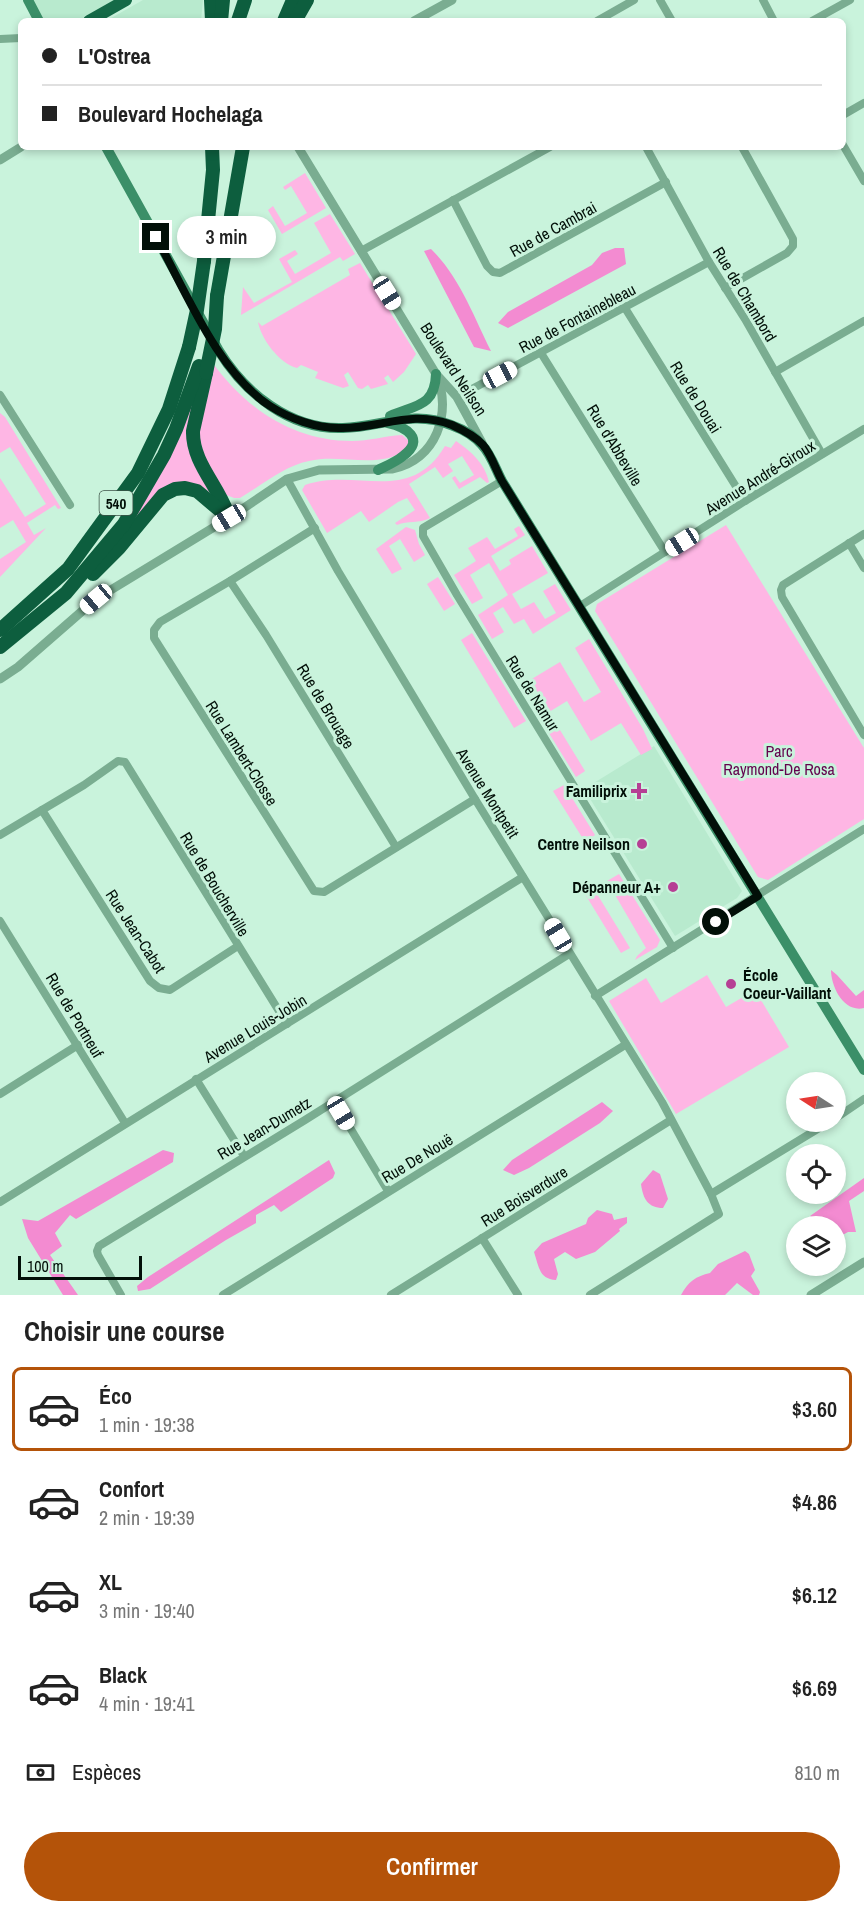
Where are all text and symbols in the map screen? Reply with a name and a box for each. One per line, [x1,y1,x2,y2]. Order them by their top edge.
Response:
text: L'Ostrea [78,41,150,71]
text: Boulevard Hochelaga [78,99,262,129]
street label: Rue de Cambrai [506,196,600,262]
callout: 3 min [177,216,276,258]
route end [142,223,169,250]
text: 3 min [205,223,248,250]
street label: Rue de Chambord [708,242,782,346]
car [370,273,404,313]
street label: Rue de Fontainebleau [515,278,639,358]
street label: Boulevard Neilson [416,318,492,420]
street label: Rue de Douai [665,357,727,437]
car [480,359,520,391]
street label: Rue d'Abbeville [582,400,648,490]
street label: Avenue André-Giroux [700,434,820,520]
road number: 540 [100,491,132,515]
car [209,501,249,535]
car [662,525,702,559]
car [76,581,116,617]
street label: Rue de Namur [501,651,565,736]
street label: Rue de Brouage [292,659,360,753]
street label: Rue Lambert-Closse [201,696,283,810]
park label: Parc Raymond-De Rosa [723,740,835,780]
street label: Avenue Montpetit [451,743,525,843]
place label: Familiprix [566,780,628,802]
marker: Familiprix [632,784,646,798]
street label: Rue de Boucherville [175,828,255,940]
place label: Centre Neilson [537,833,630,855]
marker: Centre Neilson [635,837,649,851]
place label: Dépanneur A+ [572,876,661,898]
marker: Dépanneur A+ [666,880,680,894]
street label: Rue Jean-Cabot [101,885,171,977]
route start [702,908,729,935]
car [541,915,575,955]
place label: École Coeur-Vaillant [743,964,832,1004]
street label: Rue de Portneuf [41,968,109,1062]
marker: École Coeur-Vaillant [724,977,738,991]
street label: Avenue Louis-Jobin [199,989,311,1068]
north arrow [786,1072,846,1132]
map controls [786,1072,846,1276]
street label: Rue Jean-Dumetz [213,1091,315,1165]
car [324,1093,358,1133]
street label: Rue De Nouë [377,1128,457,1188]
button: locate [786,1144,846,1204]
street label: Rue Boisverdure [476,1161,572,1231]
button: layers [786,1216,846,1276]
scale bar [18,1253,142,1280]
text: 100 m [27,1255,63,1277]
text: Choisir une course [24,1313,225,1349]
text: Éco [99,1381,132,1411]
icon: car [27,1382,81,1436]
text: $3.60 [792,1394,837,1424]
text: 1 min · 19:38 [99,1411,195,1438]
text: Confort [99,1474,164,1504]
icon: car [27,1475,81,1529]
text: $4.86 [792,1487,837,1517]
text: 2 min · 19:39 [99,1504,195,1531]
text: XL [99,1567,122,1597]
icon: car [27,1568,81,1622]
text: $6.12 [792,1580,837,1610]
text: 3 min · 19:40 [99,1597,195,1624]
text: Black [99,1660,147,1690]
icon: car [27,1661,81,1715]
text: $6.69 [792,1673,837,1703]
text: 4 min · 19:41 [99,1690,195,1717]
icon: cash [24,1756,57,1789]
text: Espèces [72,1757,141,1787]
text: 810 m [794,1759,840,1786]
button: Confirmer [24,1832,840,1901]

